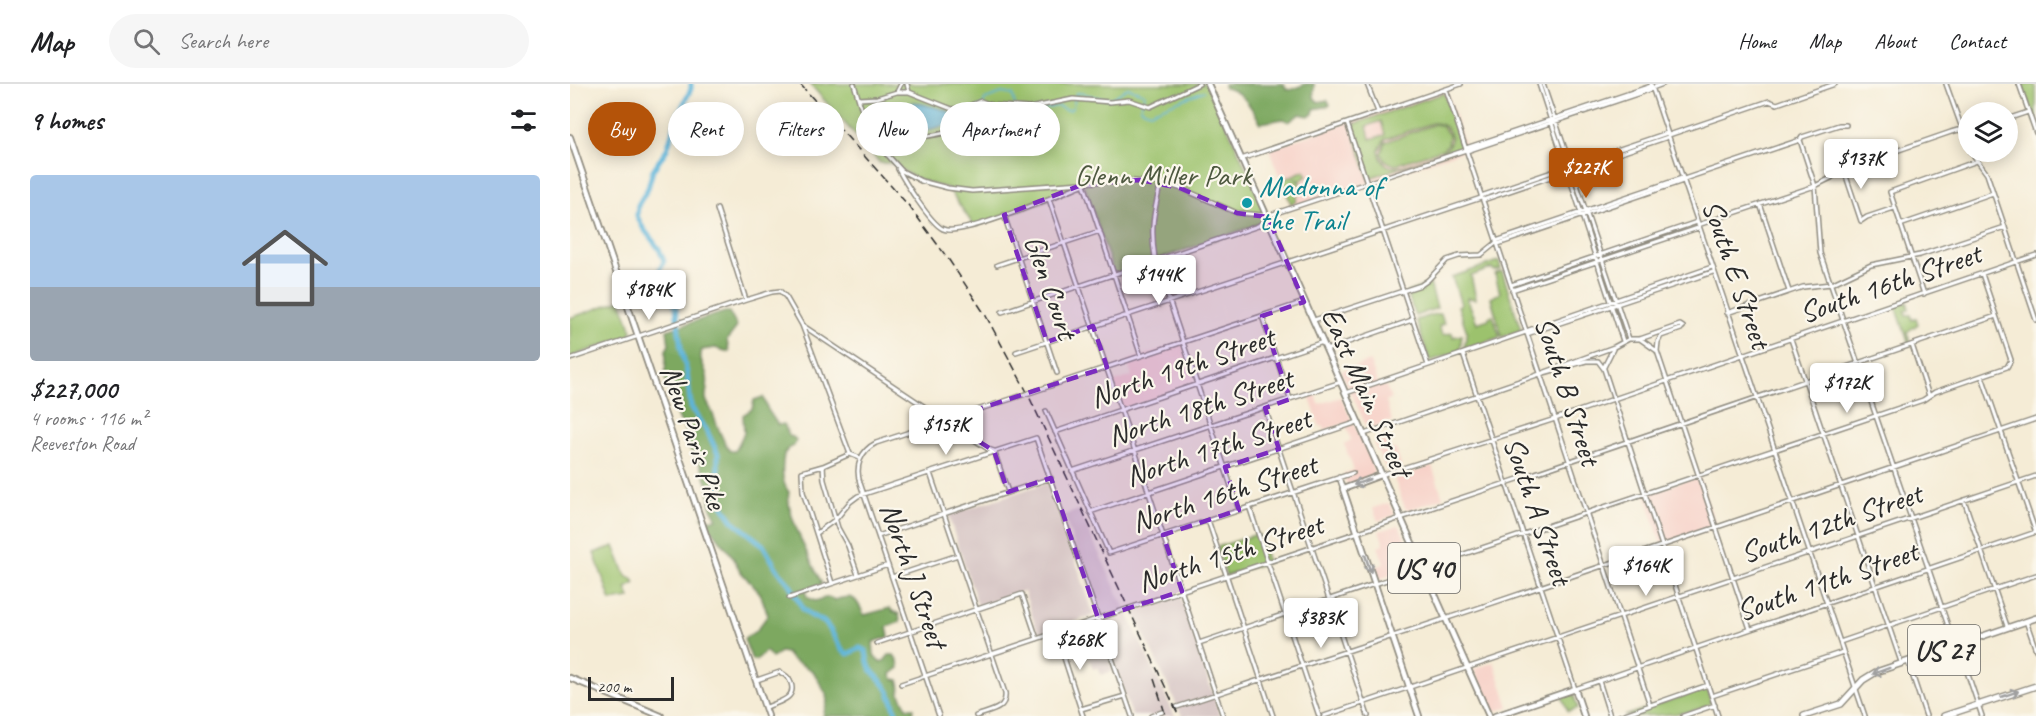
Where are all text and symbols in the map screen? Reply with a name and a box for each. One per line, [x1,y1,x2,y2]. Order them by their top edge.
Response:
search box [109,14,529,68]
text: Map [30,24,73,59]
icon: search [130,25,163,58]
text: Search here [178,27,268,55]
text: Home [1738,28,1776,54]
text: Map [1809,28,1841,54]
text: About [1874,28,1916,54]
text: Contact [1949,28,2006,54]
chip: Buy [588,102,656,156]
chip: Rent [668,102,744,156]
chip: Filters [756,102,844,156]
chip: New [856,102,928,156]
chip: Apartment [940,102,1060,156]
map controls [1958,102,2018,162]
button: layers [1958,102,2018,162]
text: 9 homes [30,104,103,137]
icon: filters [507,104,540,137]
pin: $137K [1819,139,1903,190]
text: $137K [1838,146,1884,171]
pin: $227K [1544,148,1628,199]
text: $227K [1563,155,1609,180]
park label: Glenn Miller Park [1075,156,1253,194]
place label: Madonna of the Trail [1259,167,1388,239]
street label: South E Street [1694,195,1781,356]
marker: Madonna of the Trail [1240,196,1254,210]
icon: home [231,214,339,322]
street label: Glen Court [1016,230,1087,347]
street label: South 16th Street [1794,233,1989,332]
pin: $144K [1117,255,1201,306]
text: $144K [1136,262,1182,287]
pin: $184K [607,270,691,321]
text: $184K [626,277,672,302]
street label: East Main Street [1313,302,1423,486]
street label: South B Street [1526,312,1611,473]
street label: North 19th Street [1085,317,1282,416]
street label: North 18th Street [1102,358,1300,455]
street label: New Paris Pike [652,360,737,516]
pin: $172K [1805,363,1889,414]
text: $172K [1824,370,1870,395]
text: $227,000 [30,373,117,406]
street label: North 17th Street [1120,398,1318,495]
pin: $157K [904,405,988,456]
text: 4 rooms · 116 m² [30,406,147,431]
text: $157K [923,412,969,437]
text: Reeveston Road [30,431,135,456]
street label: South A Street [1495,432,1582,593]
street label: North 16th Street [1126,444,1324,541]
street label: South 12th Street [1735,473,1930,572]
one-way arrow [1353,478,1372,489]
street label: North J Street [871,498,958,656]
street label: North 15th Street [1132,504,1330,601]
street label: South 11th Street [1731,531,1926,630]
road number: US 40 [1388,543,1460,593]
pin: $164K [1604,546,1688,597]
text: $164K [1623,553,1669,578]
one-way arrow [1364,554,1375,573]
pin: $383K [1279,598,1363,649]
text: $383K [1298,605,1344,630]
pin: $268K [1038,620,1122,671]
road number: US 27 [1908,625,1980,675]
text: $268K [1057,627,1103,652]
one-way arrow [1873,666,1891,677]
scale bar [588,674,674,702]
text: 200 m [597,677,631,697]
one-way arrow [2000,688,2019,699]

